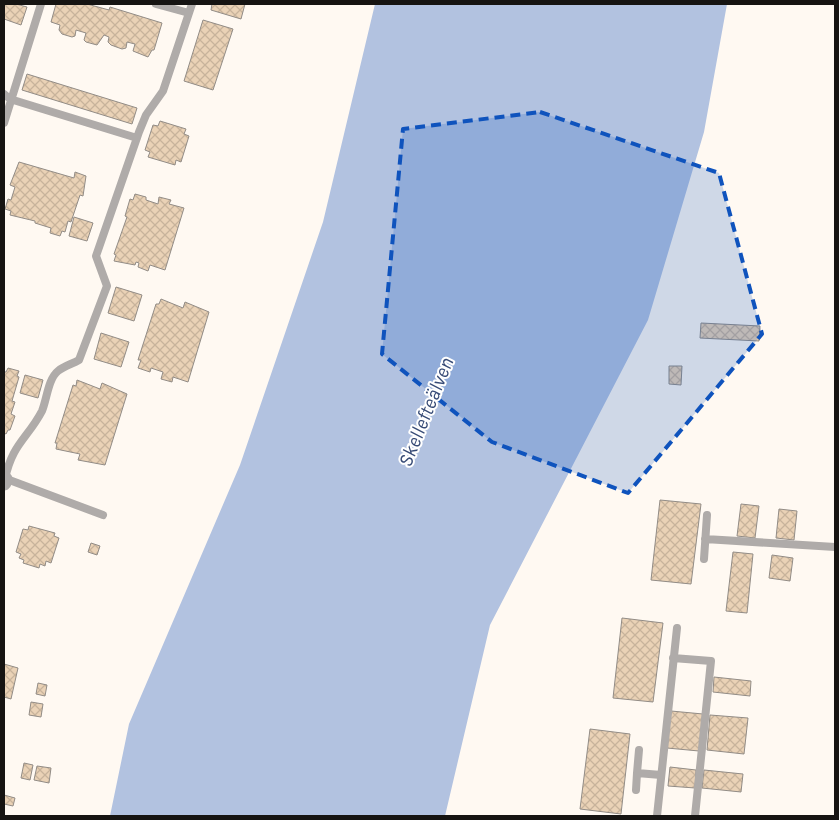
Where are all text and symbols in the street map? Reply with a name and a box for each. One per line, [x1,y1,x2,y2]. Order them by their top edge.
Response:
water label: Skellefteälven [394,354,458,470]

